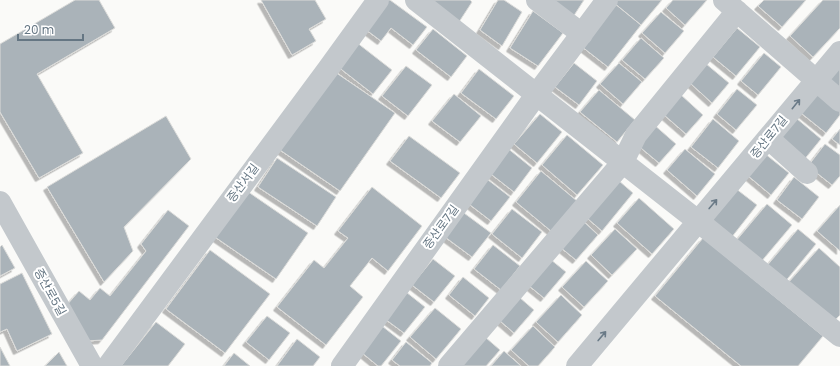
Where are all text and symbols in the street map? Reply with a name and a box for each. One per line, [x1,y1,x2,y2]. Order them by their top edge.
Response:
scale bar [18,16,83,42]
text: 20 m [24,21,54,38]
one-way arrow [791,99,800,110]
street label: 증산로7길 [746,112,791,162]
street label: 증산서길 [223,160,263,205]
one-way arrow [709,199,717,210]
street label: 증산로7길 [419,201,462,252]
street label: 증산로5길 [30,265,70,318]
one-way arrow [598,331,607,342]

